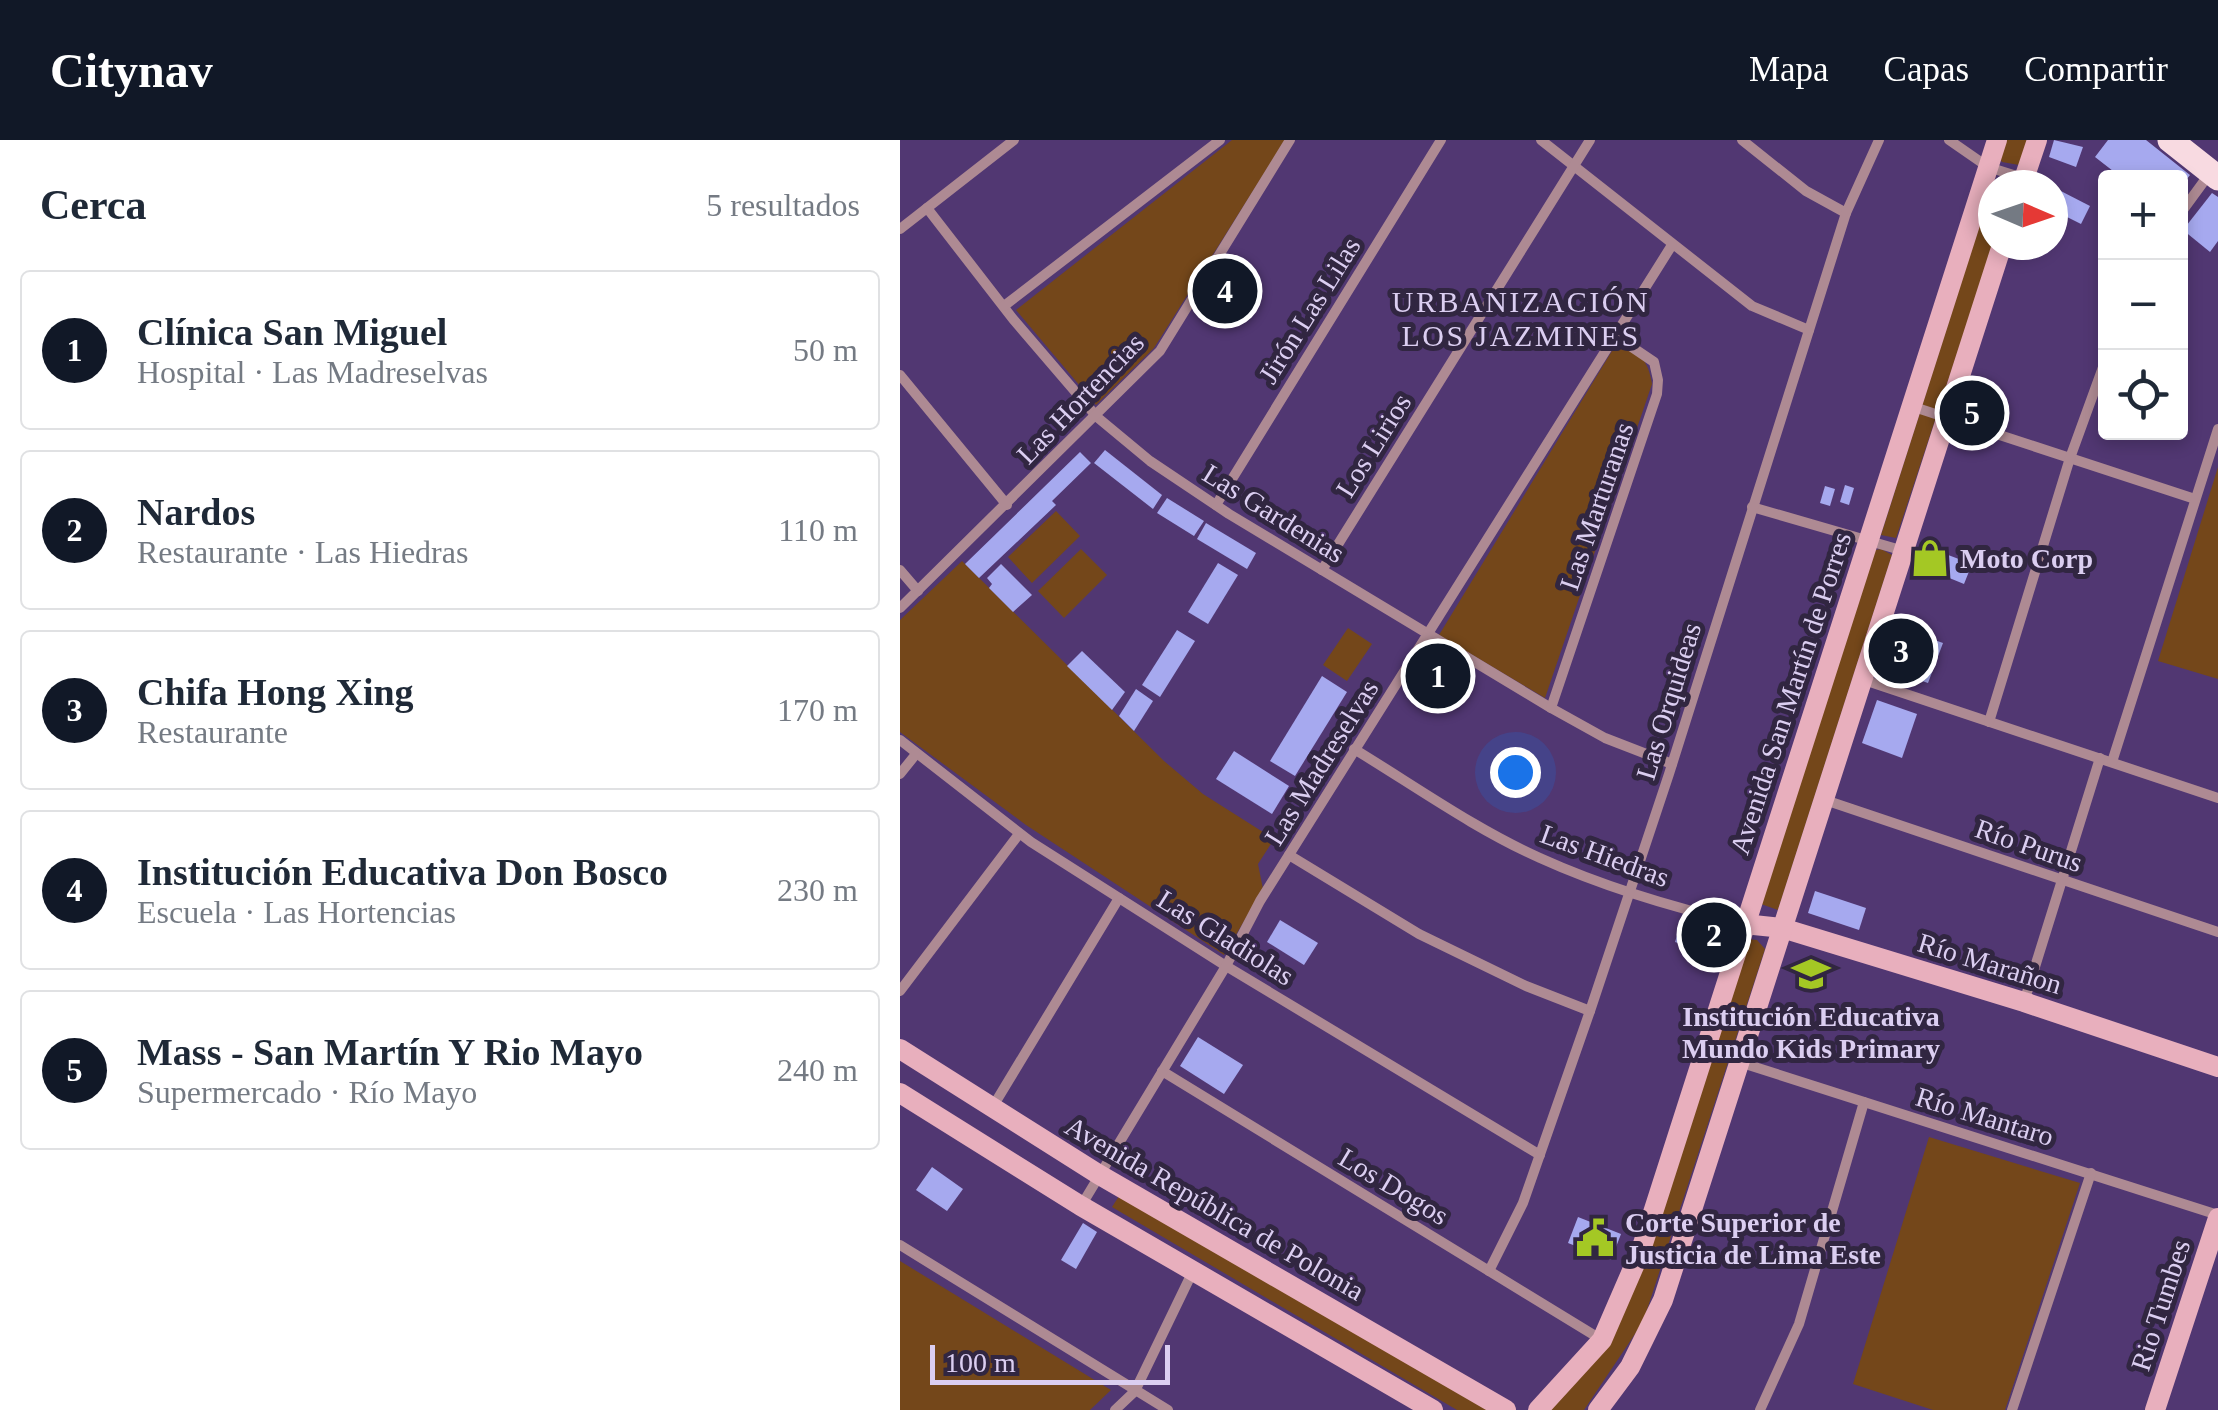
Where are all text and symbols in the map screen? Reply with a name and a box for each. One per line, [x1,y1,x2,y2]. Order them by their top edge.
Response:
text: Citynav [50,44,213,97]
text: Mapa [1749,50,1829,89]
text: Capas [1884,50,1969,89]
text: Compartir [2024,50,2168,89]
north arrow [1978,170,2068,260]
map controls [2098,170,2188,440]
button: + [2098,170,2188,260]
text: Cerca [40,182,147,228]
text: 5 resultados [706,187,860,223]
street label: Jirón Las Lilas [1252,231,1367,389]
pin: 4 [1192,254,1258,328]
button: − [2098,260,2188,350]
district label: URBANIZACIÓN LOS JAZMINES [1392,285,1650,352]
text: Clínica San Miguel [137,311,447,353]
street label: Las Hortencias [1011,327,1150,470]
text: 1 [67,332,83,368]
text: 50 m [793,332,858,368]
button: locate [2098,350,2188,440]
text: Hospital · Las Madreselvas [137,354,488,390]
pin: 5 [1940,376,2004,450]
street label: Los Lirios [1330,388,1417,503]
street label: Las Marturanas [1553,418,1640,594]
street label: Las Gardenias [1197,458,1350,569]
text: Nardos [137,491,255,533]
text: 2 [67,512,83,548]
text: 110 m [778,512,858,548]
street label: Avenida San Martín de Porres [1724,528,1857,858]
text: Restaurante · Las Hiedras [137,534,468,570]
shop icon: Moto Corp [1909,537,1951,579]
place label: Moto Corp [1960,543,2093,574]
pin: 3 [1868,614,1934,688]
street label: Las Orquideas [1630,619,1707,783]
pin: 1 [1406,638,1470,714]
text: Chifa Hong Xing [137,671,414,713]
street label: Las Madreselvas [1258,674,1385,851]
text: 3 [67,692,83,728]
text: 170 m [777,692,858,728]
text: Restaurante [137,714,288,750]
your location [1490,747,1541,798]
street label: Río Purus [1971,813,2086,878]
street label: Las Hiedras [1536,818,1673,893]
text: Institución Educativa Don Bosco [137,851,668,893]
text: 4 [67,872,83,908]
text: 230 m [777,872,858,908]
street label: Las Gladiolas [1152,883,1300,992]
text: Escuela · Las Hortencias [137,894,456,930]
pin: 2 [1682,898,1746,972]
street label: Río Marañon [1914,927,2065,1000]
school or university icon: Institución Educativa Mundo Kids Primary [1790,953,1832,995]
place label: Institución Educativa Mundo Kids Primary [1682,1001,1940,1064]
text: Mass - San Martín Y Rio Mayo [137,1031,643,1073]
text: 5 [67,1052,83,1088]
text: 240 m [777,1052,858,1088]
text: Supermercado · Río Mayo [137,1074,477,1110]
street label: Río Mantaro [1912,1081,2057,1152]
street label: Avenida República de Polonia [1060,1110,1370,1307]
street label: Los Dogos [1333,1142,1454,1231]
place label: Corte Superior de Justicia de Lima Este [1625,1207,1881,1270]
public building icon: Corte Superior de Justicia de Lima Este [1574,1217,1616,1259]
street label: Rio Tumbes [2125,1236,2196,1375]
scale bar [930,1340,1170,1384]
text: 100 m [945,1347,1016,1378]

